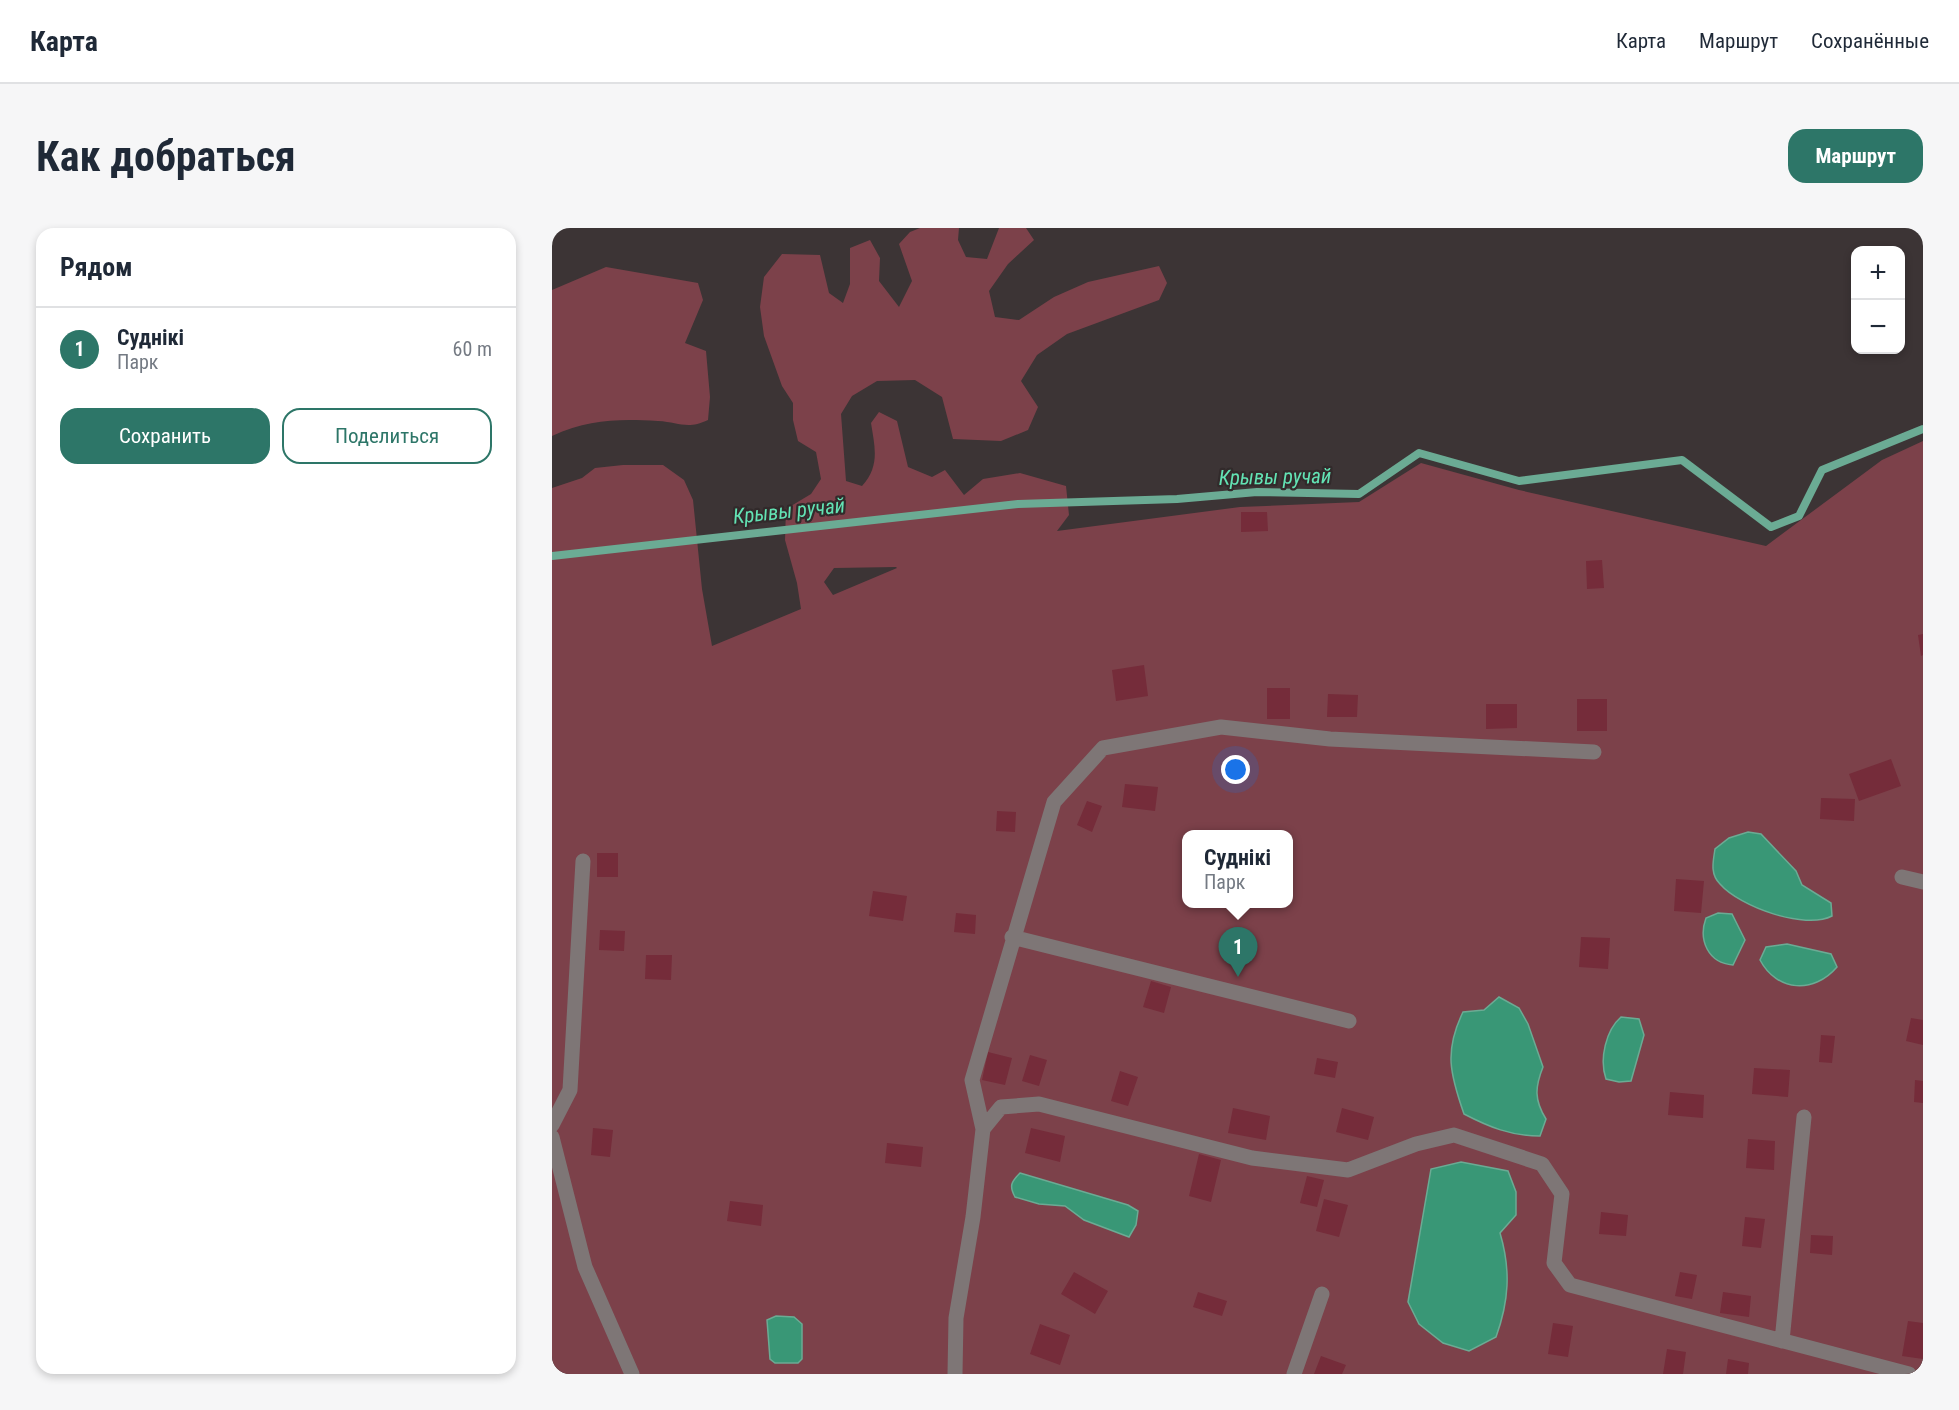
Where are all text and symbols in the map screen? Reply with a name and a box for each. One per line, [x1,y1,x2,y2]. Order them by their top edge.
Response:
text: Карта [30,25,98,58]
text: Карта [1616,29,1666,53]
text: Маршрут [1699,29,1778,53]
text: Сохранённые [1811,29,1929,53]
button: Маршрут [1788,129,1923,183]
text: Как добраться [36,132,296,181]
map controls [1851,246,1905,354]
button: + [1851,246,1905,300]
text: Рядом [60,252,132,282]
button: − [1851,300,1905,354]
text: Суднікі [117,325,184,350]
text: 1 [74,337,85,361]
text: 60 m [453,337,492,361]
text: Парк [117,350,158,374]
button: Сохранить [60,408,270,464]
button: Поделиться [282,408,492,464]
water label: Крывы ручай [1219,464,1331,490]
water label: Крывы ручай [732,493,846,529]
your location [1221,755,1250,784]
popup [1182,830,1293,908]
text: Суднікі [1204,845,1271,870]
text: Парк [1204,870,1245,894]
pin: 1 [1218,928,1258,977]

